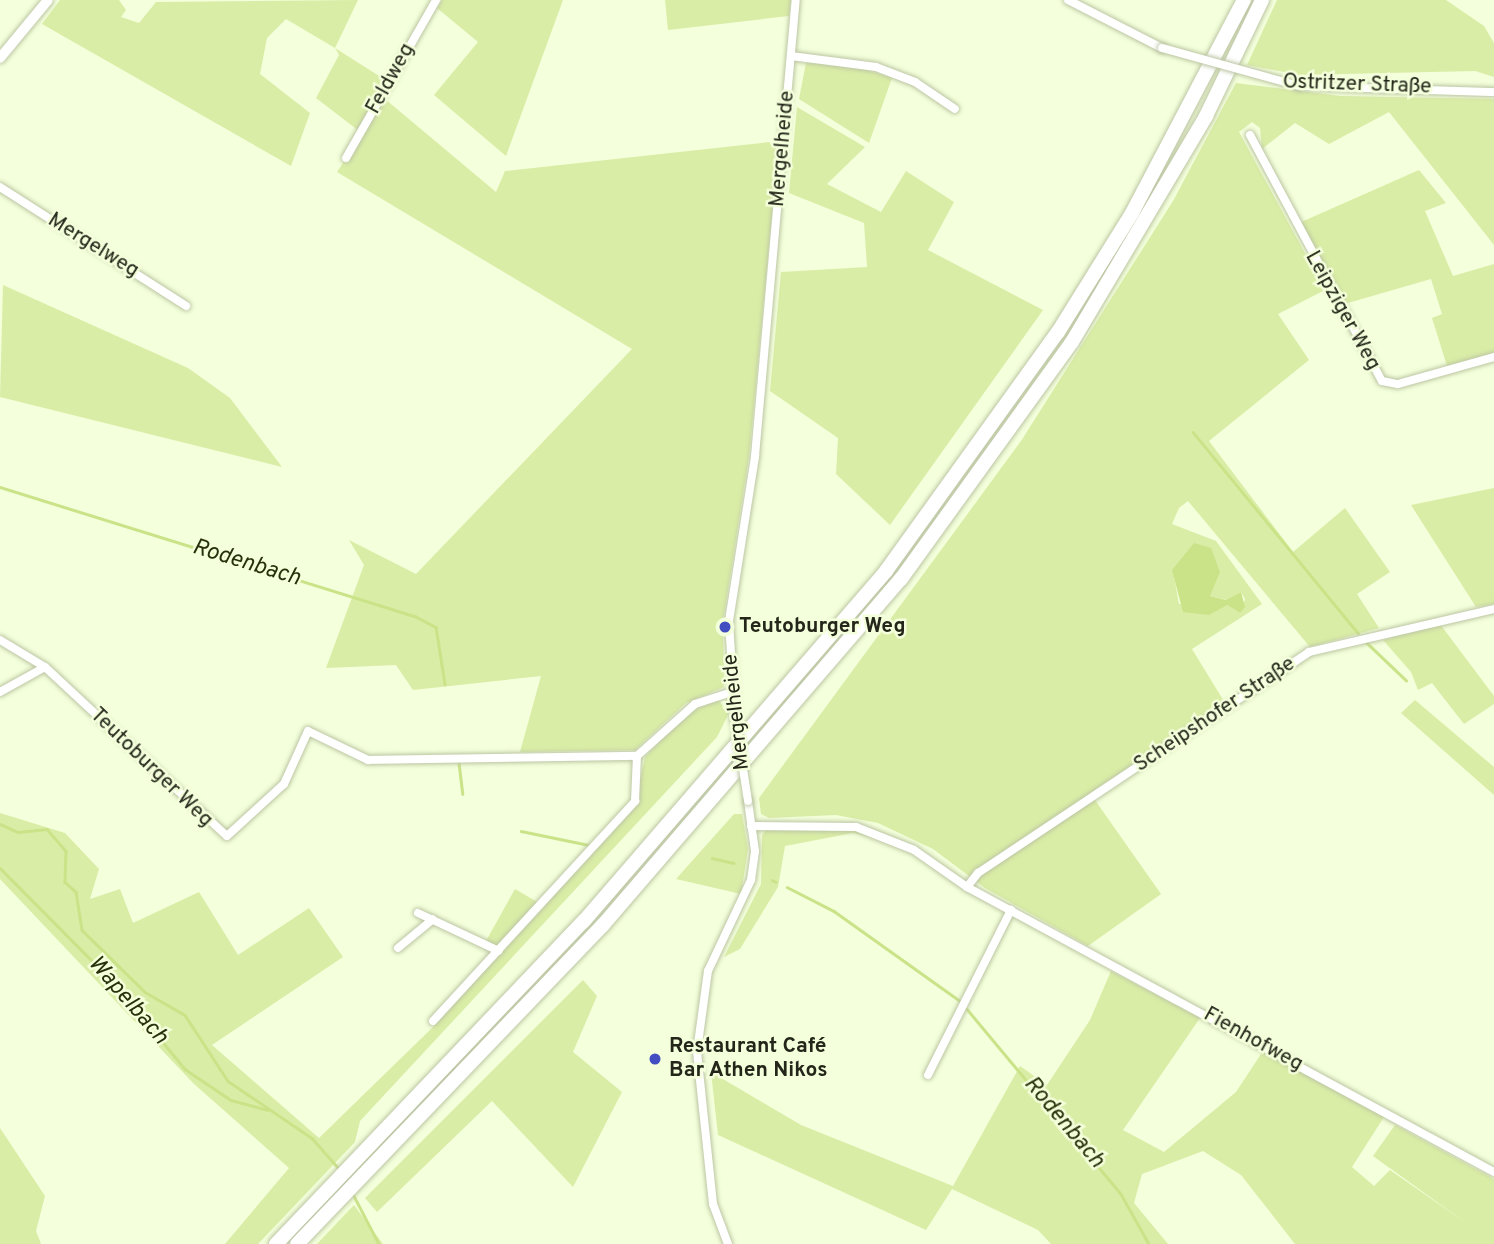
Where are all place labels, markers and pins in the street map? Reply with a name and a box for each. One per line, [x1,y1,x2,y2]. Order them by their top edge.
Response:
place label: Teutoburger Weg [739,614,906,640]
marker: Teutoburger Weg [717,619,733,635]
place label: Restaurant Café Bar Athen Nikos [669,1034,828,1084]
marker: Restaurant Café Bar Athen Nikos [647,1051,663,1067]

